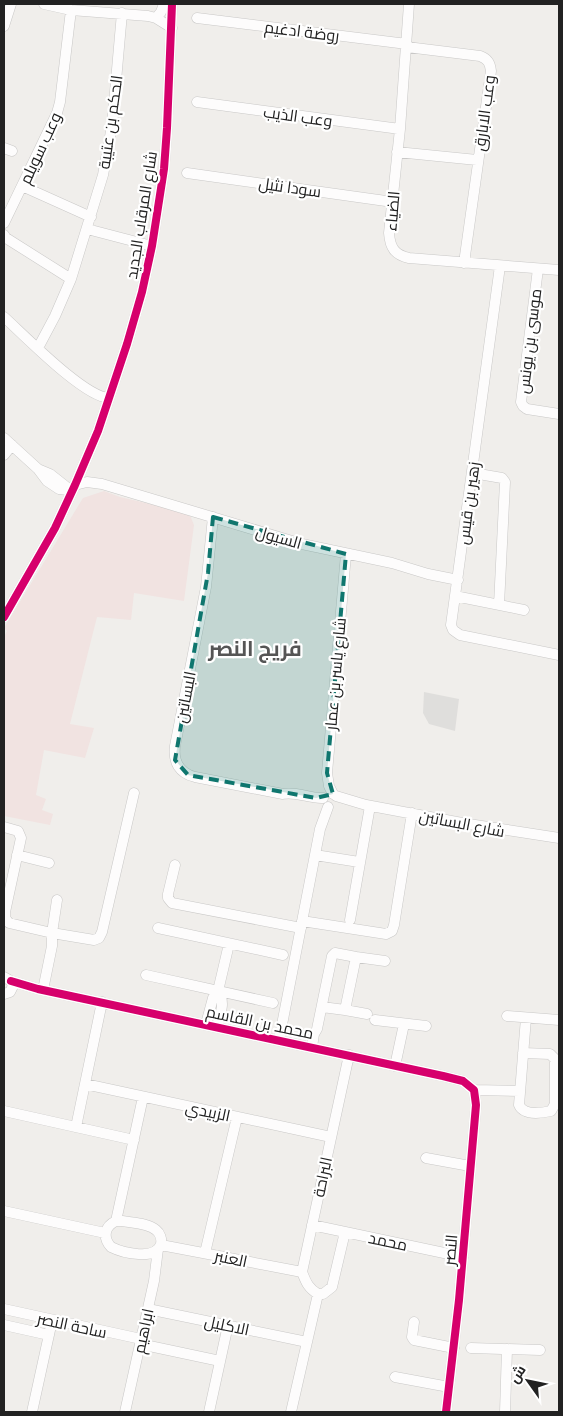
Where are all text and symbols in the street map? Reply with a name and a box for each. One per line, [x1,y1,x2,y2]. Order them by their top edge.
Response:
street label: روضة ادغيم [263,16,341,48]
street label: الحكم بن عتيبة [93,74,128,171]
street label: وعب الابارق [469,74,500,152]
street label: وعب الذيب [262,101,334,131]
street label: وعب سويلم [15,109,67,188]
street label: شارع المرقاب الجديد [121,150,163,281]
street label: سودا نثيل [257,173,323,202]
street label: الضياء [380,190,404,232]
street label: موسى بن يونس [513,287,546,395]
street label: زهير بن قيس [452,460,485,546]
street label: السيول [253,521,304,554]
street label: شارع ياسر بن عمار [320,617,352,732]
district label: فريج النصر [207,635,302,663]
street label: البساتين [170,670,201,725]
street label: شارع البساتين [417,805,506,843]
street label: محمد بن القاسم [204,1001,316,1045]
street label: الزبيدي [183,1096,232,1129]
street label: البراحة [308,1155,336,1199]
street label: محمد [367,1227,409,1254]
street label: النصر [439,1234,461,1267]
street label: العنبر [212,1245,249,1271]
street label: ابراهيم [128,1307,159,1356]
street label: ساحة النصر [34,1308,109,1342]
street label: الاكليل [202,1310,251,1340]
north arrow [503,1356,553,1406]
text: ش [505,1361,530,1386]

